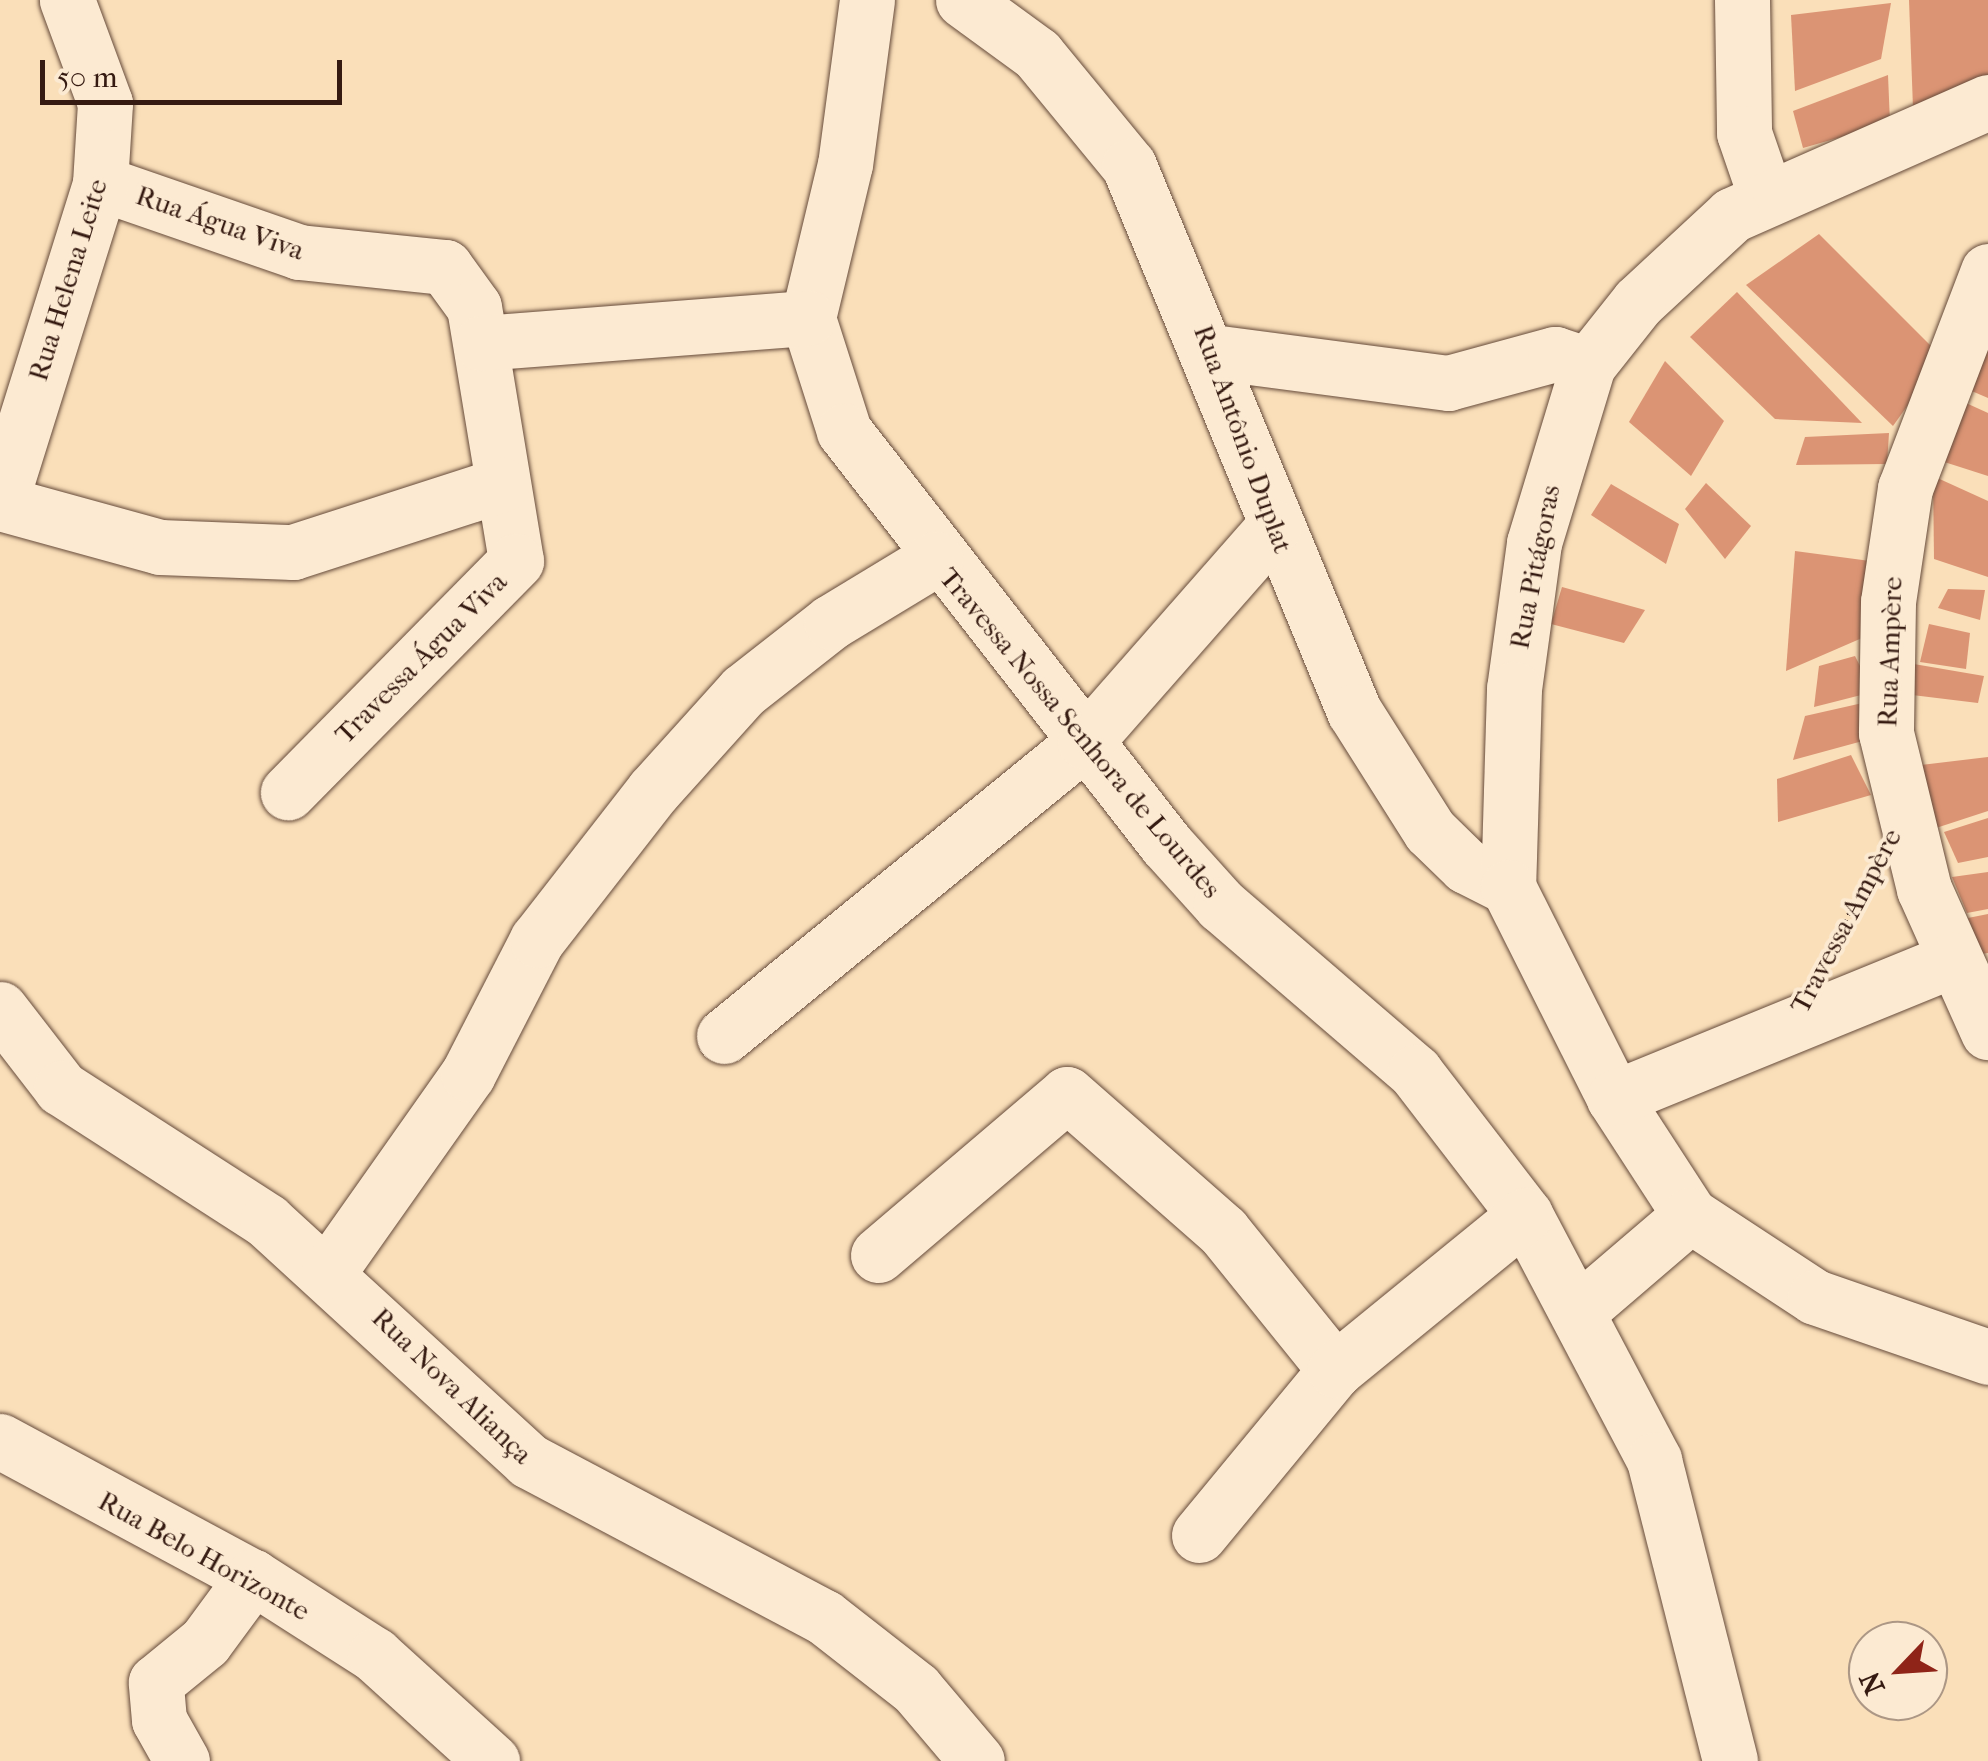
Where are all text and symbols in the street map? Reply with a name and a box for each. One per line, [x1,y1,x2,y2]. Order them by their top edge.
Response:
scale bar [45,40,348,102]
text: 50 m [57,60,118,95]
street label: Rua Helena Leite [21,175,115,385]
street label: Rua Água Viva [131,179,309,267]
street label: Rua Antônio Duplat [1186,320,1300,558]
street label: Rua Pitágoras [1503,482,1567,652]
street label: Travessa Nossa Senhora de Lourdes [932,561,1228,905]
street label: Travessa Água Viva [328,565,514,751]
street label: Rua Ampère [1871,576,1909,728]
street label: Travessa Ampère [1783,823,1909,1019]
street label: Rua Nova Aliança [365,1301,539,1471]
street label: Rua Belo Horizonte [92,1484,316,1628]
north arrow [1848,1621,1948,1721]
text: N [1853,1666,1892,1700]

